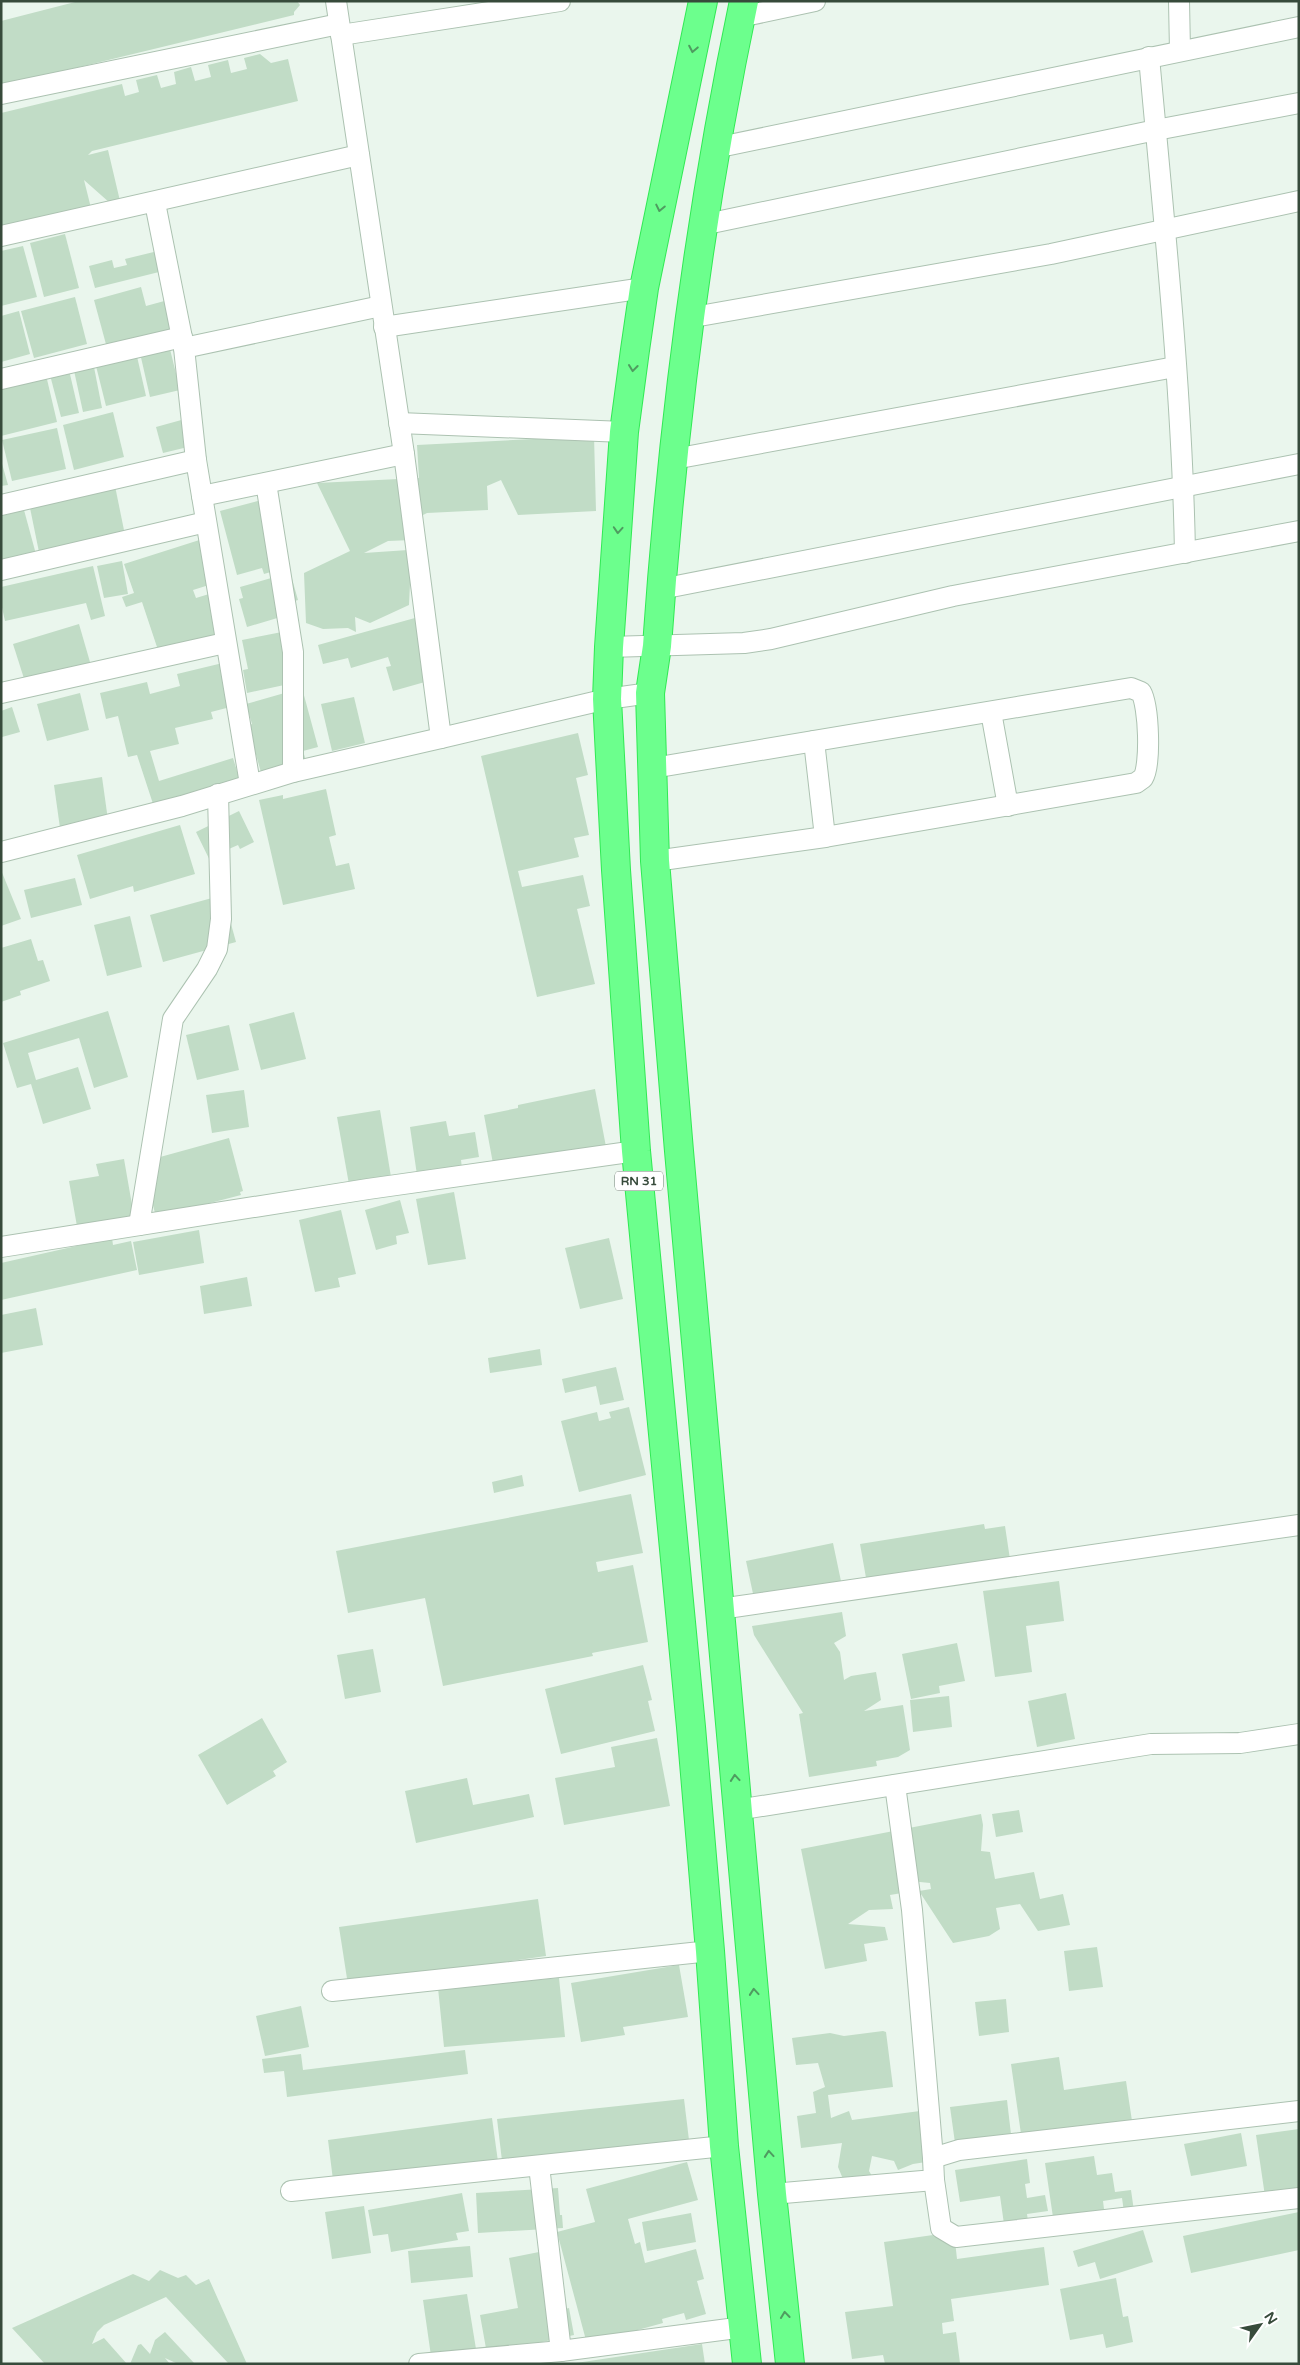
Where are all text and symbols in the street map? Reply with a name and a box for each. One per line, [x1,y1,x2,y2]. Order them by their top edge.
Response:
one-way arrow [688,45,699,53]
one-way arrow [656,204,666,213]
one-way arrow [628,365,639,373]
one-way arrow [613,526,624,534]
road number: RN 31 [615,1172,663,1190]
one-way arrow [729,1773,740,1781]
one-way arrow [749,1987,760,1995]
one-way arrow [763,2149,774,2157]
north arrow [1235,2300,1285,2350]
text: N [1260,2309,1281,2328]
one-way arrow [780,2311,791,2319]

